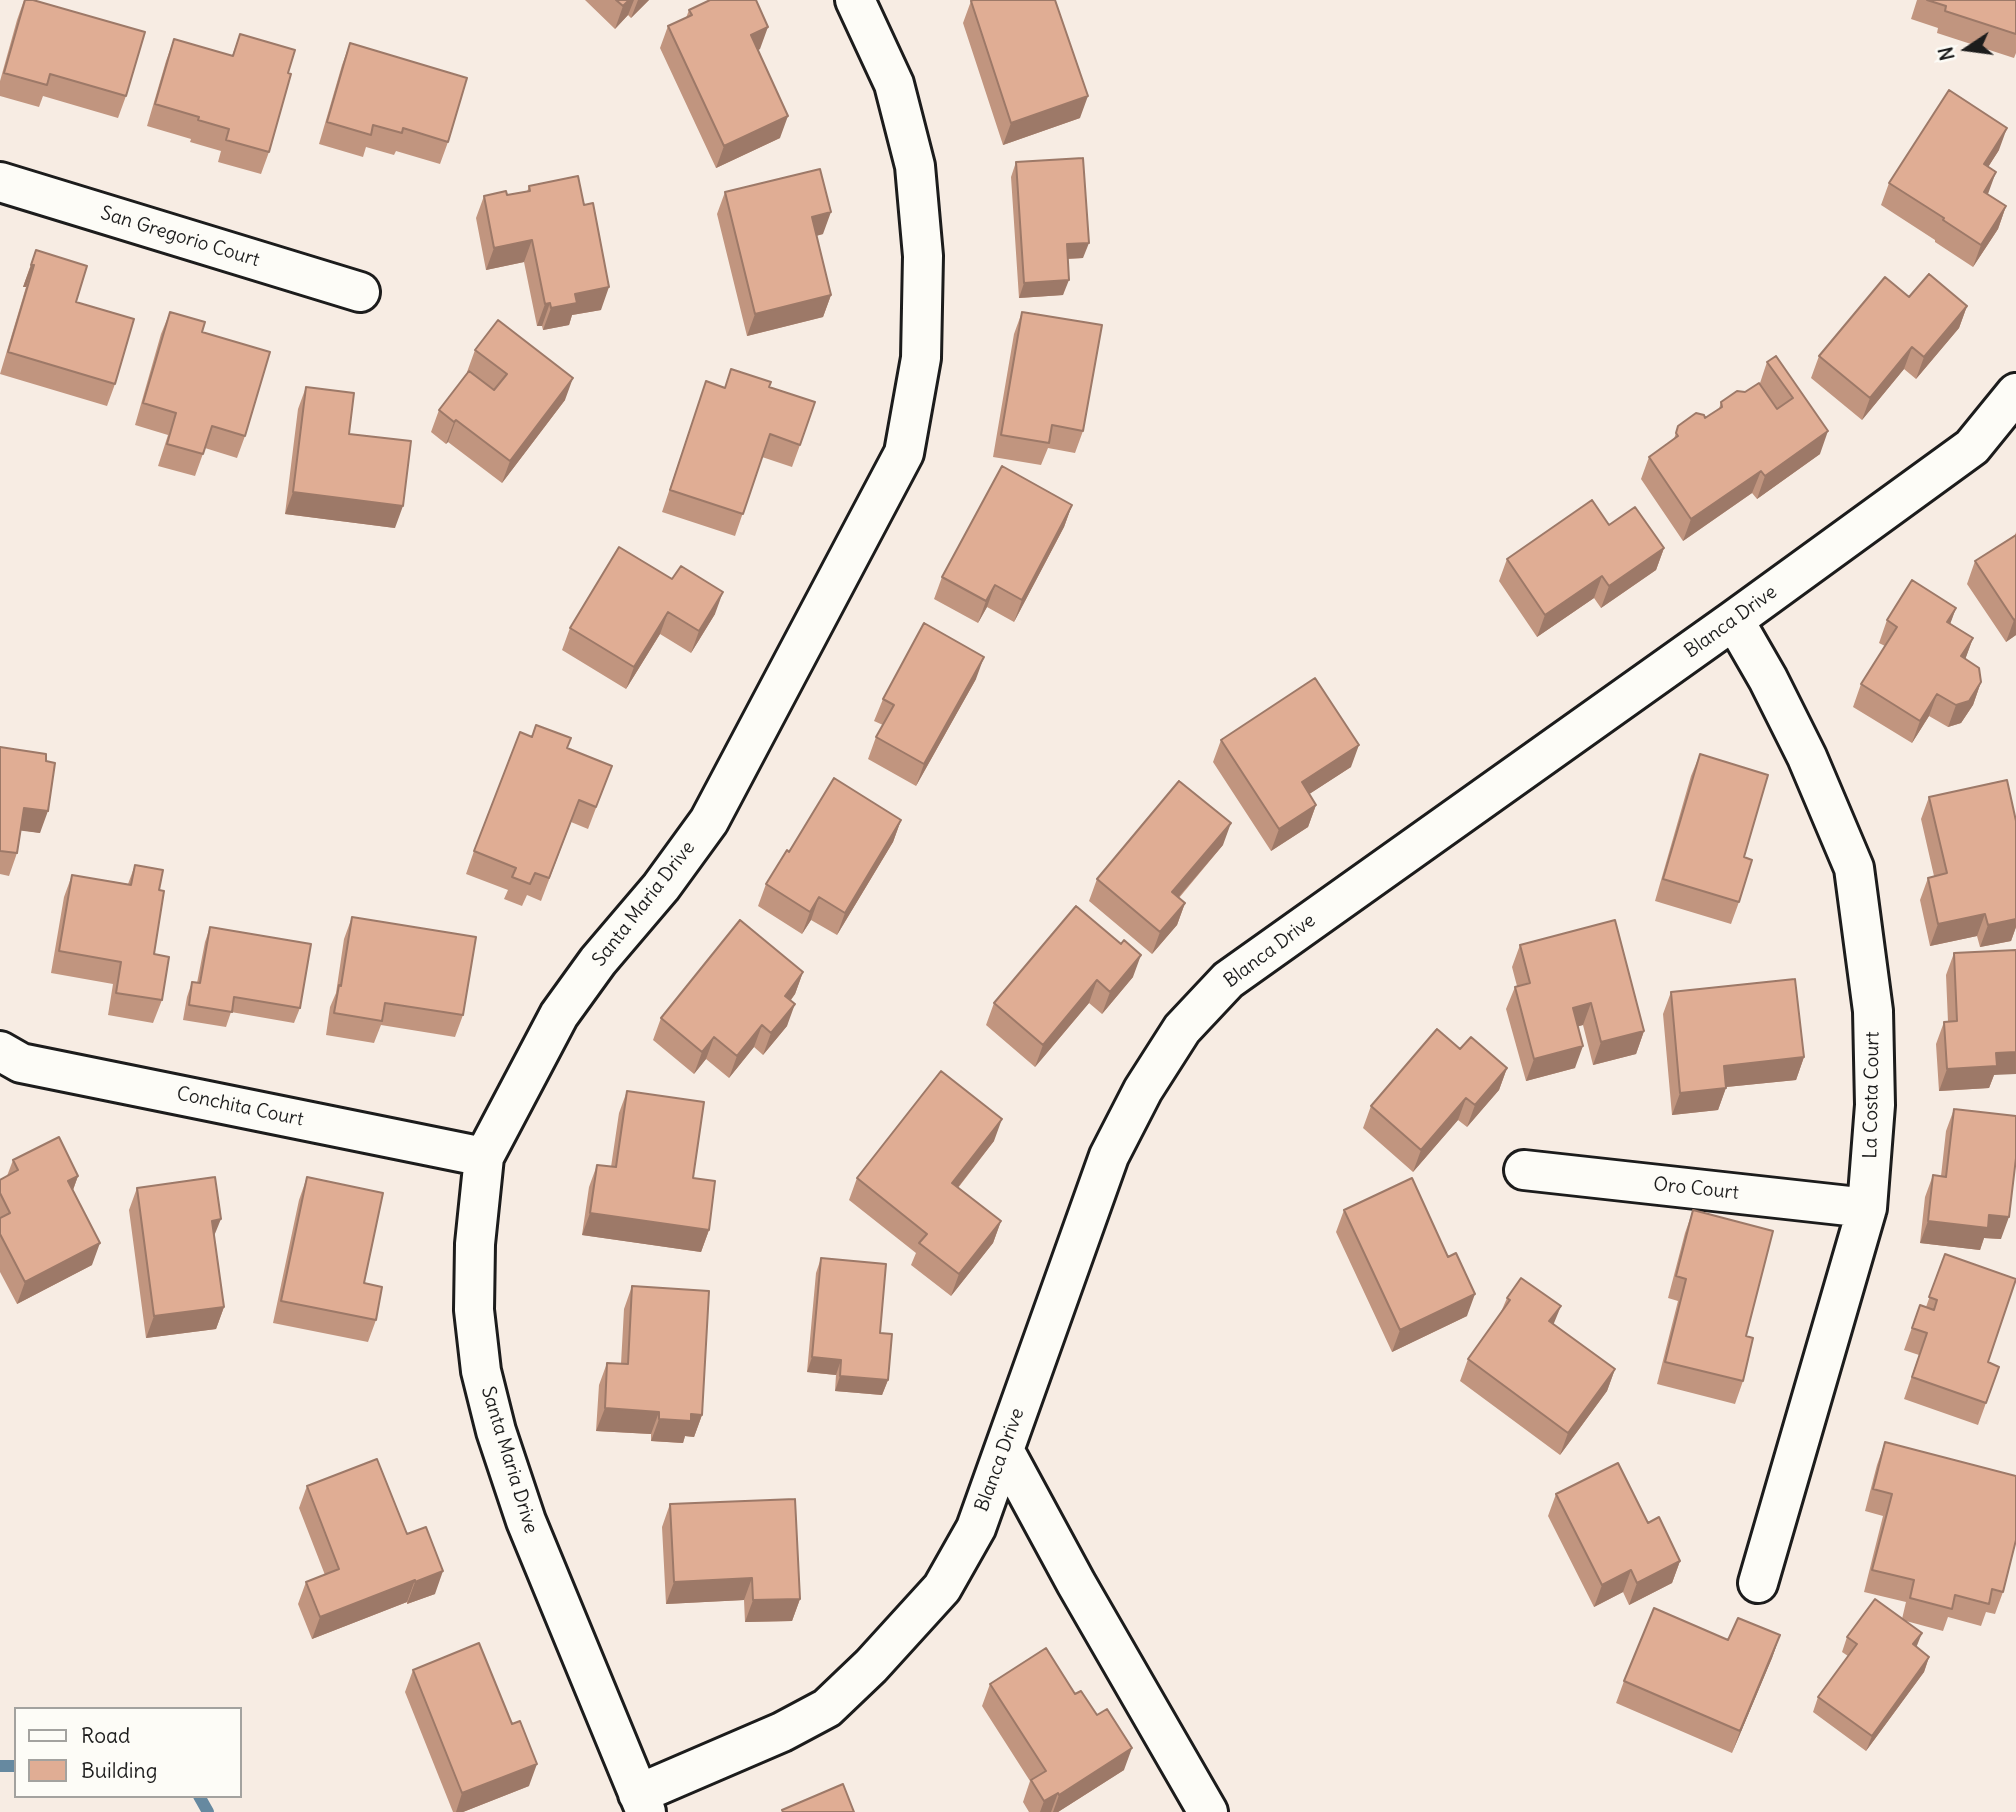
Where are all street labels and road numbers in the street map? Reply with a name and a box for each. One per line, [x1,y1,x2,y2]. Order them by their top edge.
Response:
street label: San Gregorio Court [98,202,262,272]
street label: Blanca Drive [1680,581,1782,663]
street label: Santa Maria Drive [588,837,700,971]
street label: Blanca Drive [1220,909,1320,993]
street label: La Costa Court [1859,1031,1885,1159]
street label: Conchita Court [175,1082,305,1132]
street label: Oro Court [1652,1173,1740,1205]
street label: Santa Maria Drive [476,1384,542,1536]
street label: Blanca Drive [971,1405,1029,1515]

